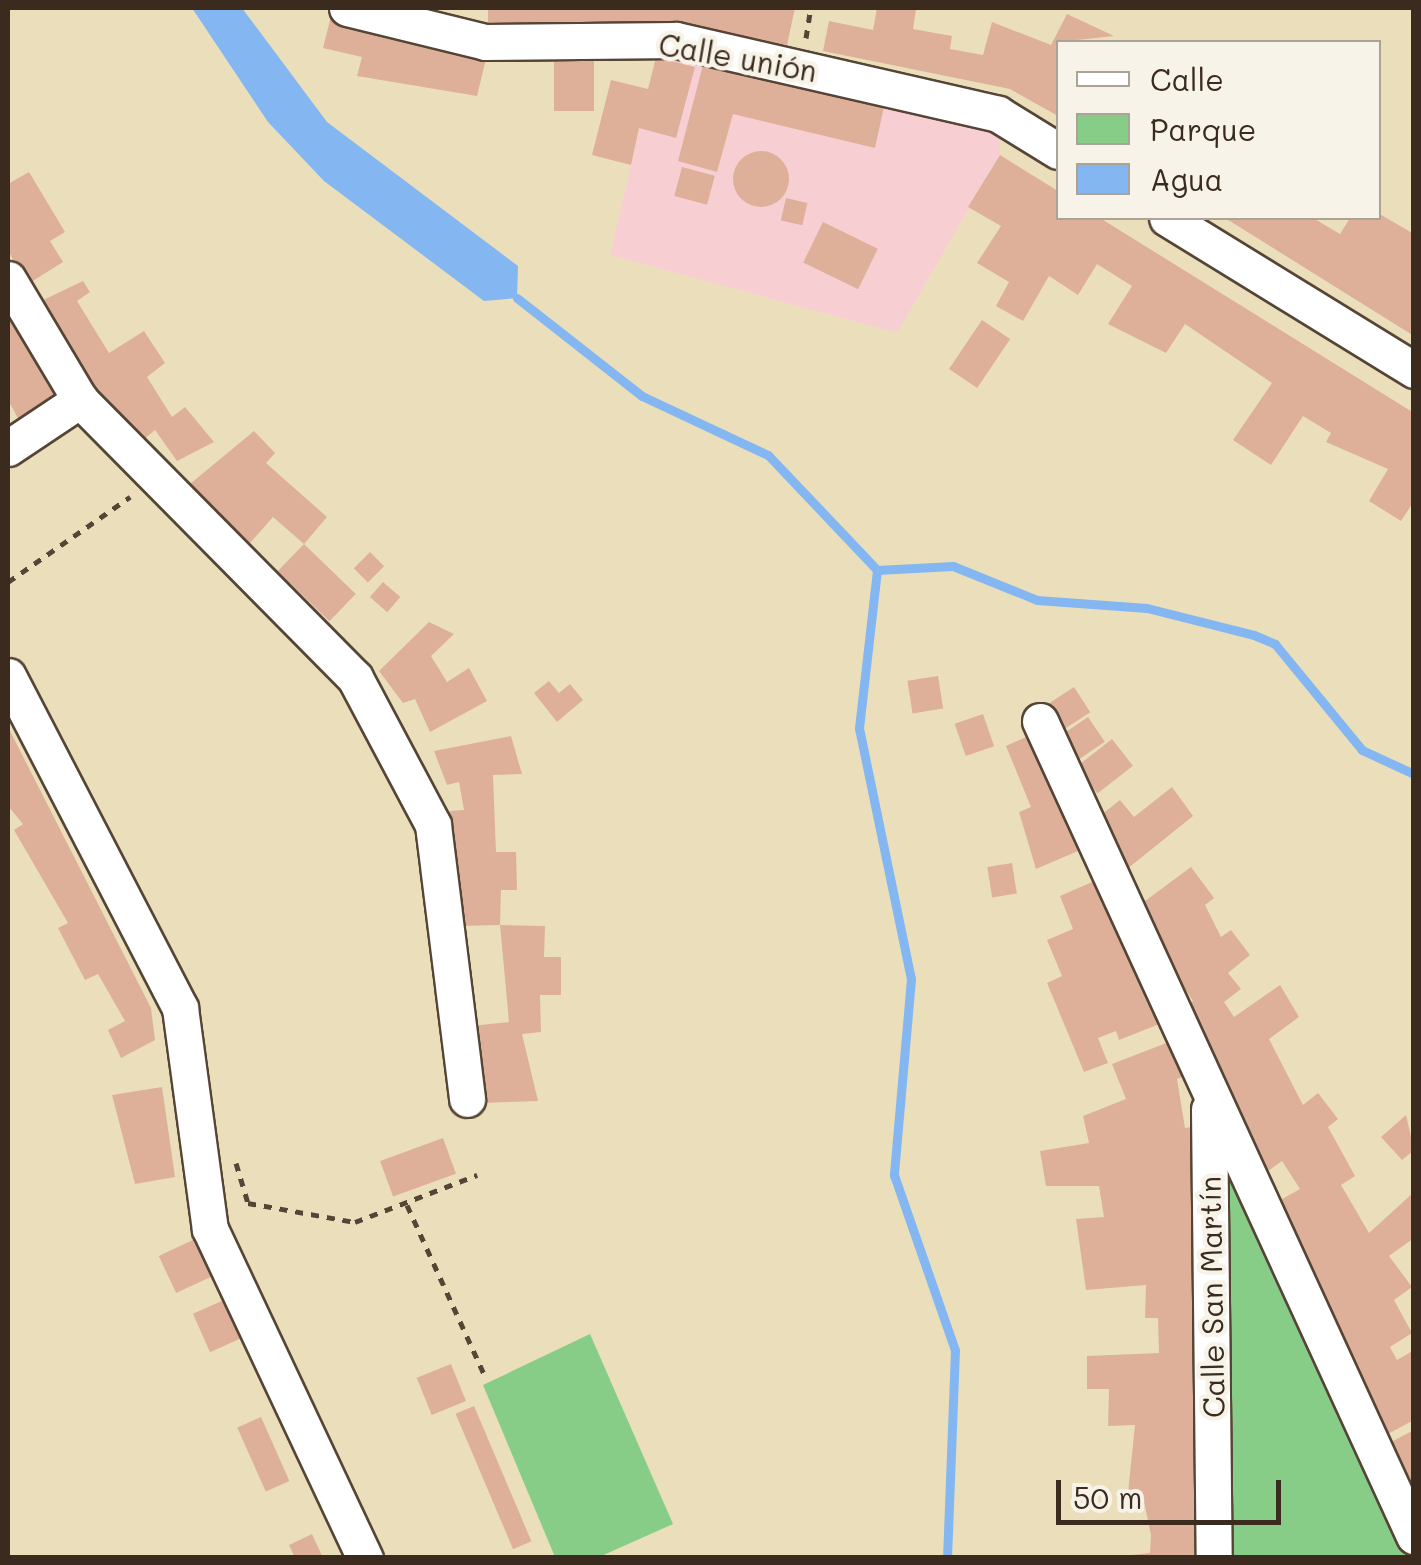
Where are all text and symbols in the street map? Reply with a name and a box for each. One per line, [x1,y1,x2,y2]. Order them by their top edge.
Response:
street label: Calle unión [656,25,820,89]
legend [1056,40,1381,220]
text: Calle [1150,59,1224,99]
text: Parque [1150,109,1256,149]
text: Agua [1150,159,1223,199]
street label: Calle San Martín [1191,1176,1231,1418]
scale bar [1061,1460,1286,1522]
text: 50 m [1073,1477,1143,1517]

